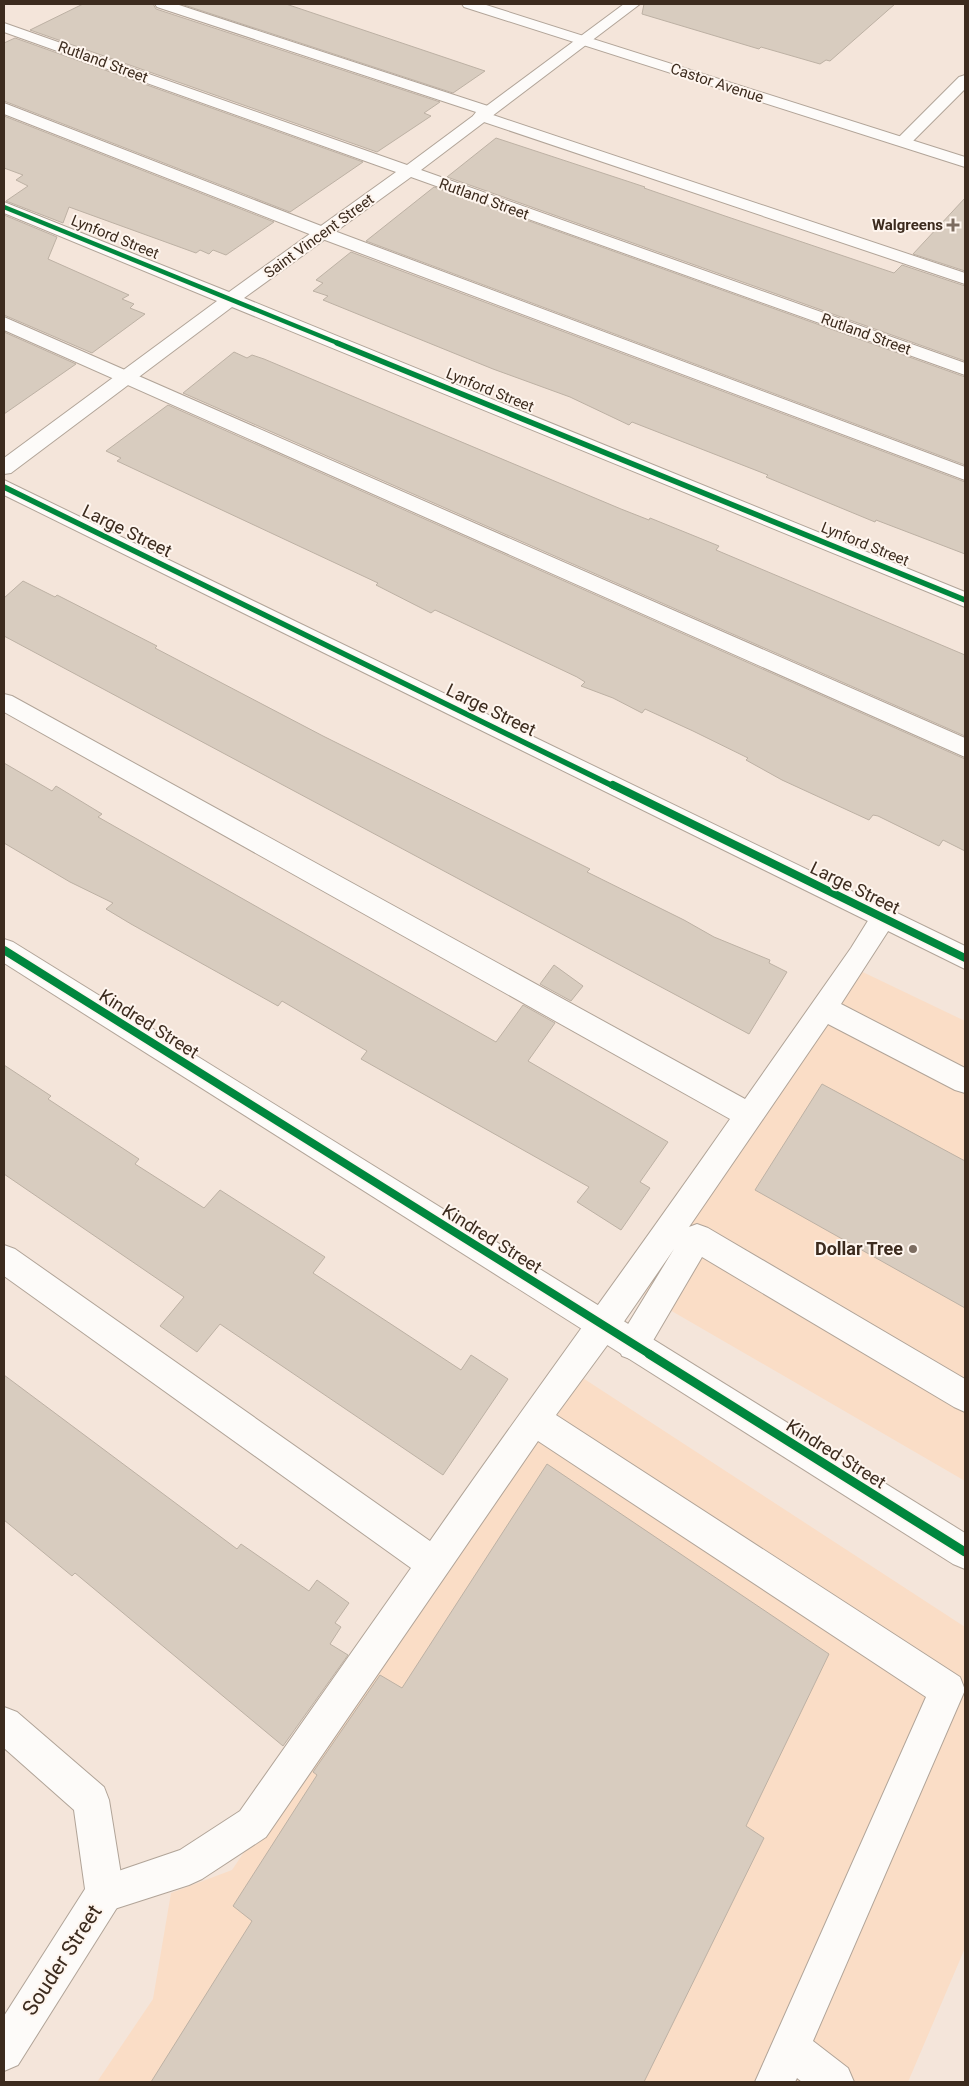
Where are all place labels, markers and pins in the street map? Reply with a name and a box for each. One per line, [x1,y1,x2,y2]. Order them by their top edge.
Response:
place label: Walgreens [872,216,943,234]
marker: Walgreens [947,219,959,231]
place label: Dollar Tree [815,1238,903,1259]
marker: Dollar Tree [907,1243,919,1255]

